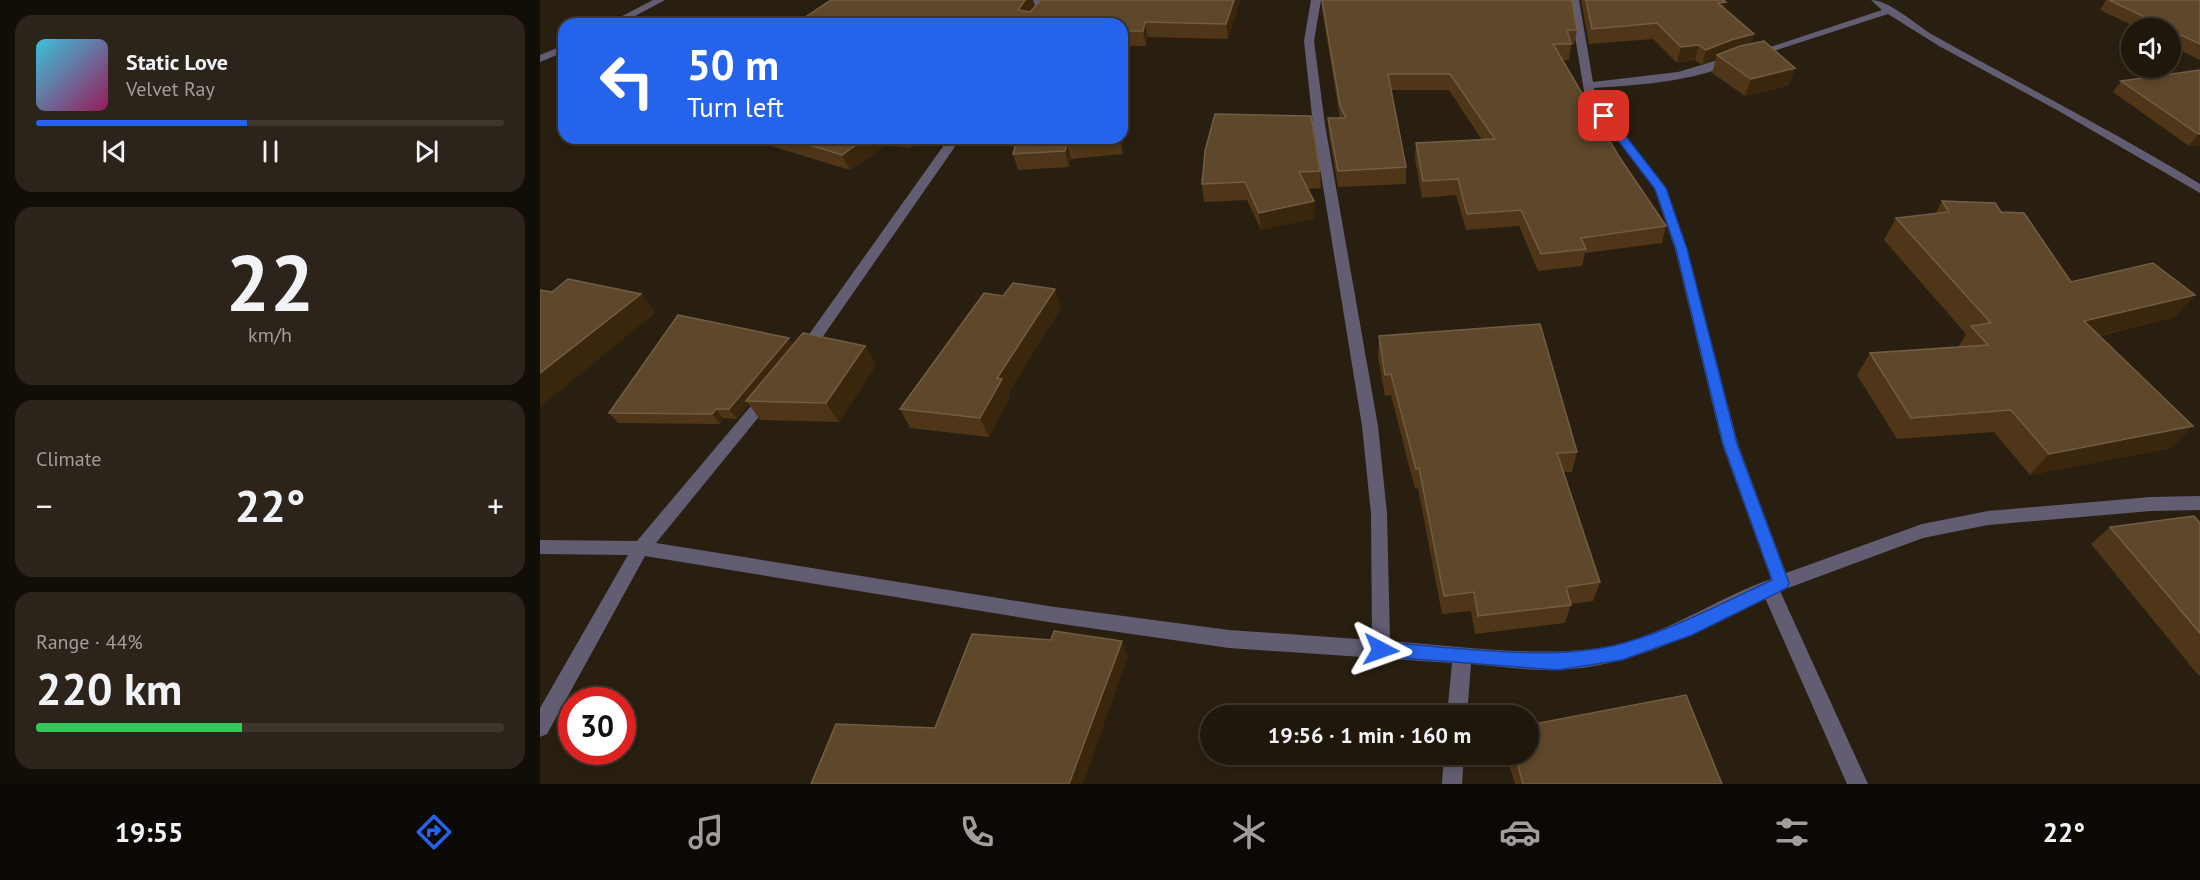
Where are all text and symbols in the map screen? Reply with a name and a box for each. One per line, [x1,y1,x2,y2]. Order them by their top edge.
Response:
map controls [2121,18,2181,78]
button: sound [2121,18,2181,78]
text: 50 m [687,37,779,92]
icon: left [588,42,666,120]
text: Static Love [126,48,228,76]
text: Velvet Ray [126,76,215,102]
text: Turn left [687,90,784,124]
pin [1578,90,1629,141]
icon: arrive [1587,99,1620,132]
icon: previous [98,135,131,168]
icon: pause [254,135,287,168]
icon: next [410,135,443,168]
text: 22 [226,232,314,333]
text: km/h [248,322,292,348]
text: Climate [36,446,102,472]
text: 22° [235,476,305,534]
text: − [36,484,53,527]
text: + [487,484,504,527]
position arrow [1349,618,1413,682]
text: Range · 44% [36,629,143,655]
text: 220 km [36,659,182,717]
speed limit sign: 30 [558,687,636,765]
text: 19:56 · 1 min · 160 m [1268,721,1471,749]
icon: directions [413,811,455,853]
icon: music [685,811,727,853]
icon: phone [956,811,998,853]
icon: climate [1228,811,1270,853]
icon: car [1499,811,1541,853]
icon: filters [1771,811,1813,853]
text: 19:55 [115,815,183,849]
text: 22° [2043,815,2085,849]

